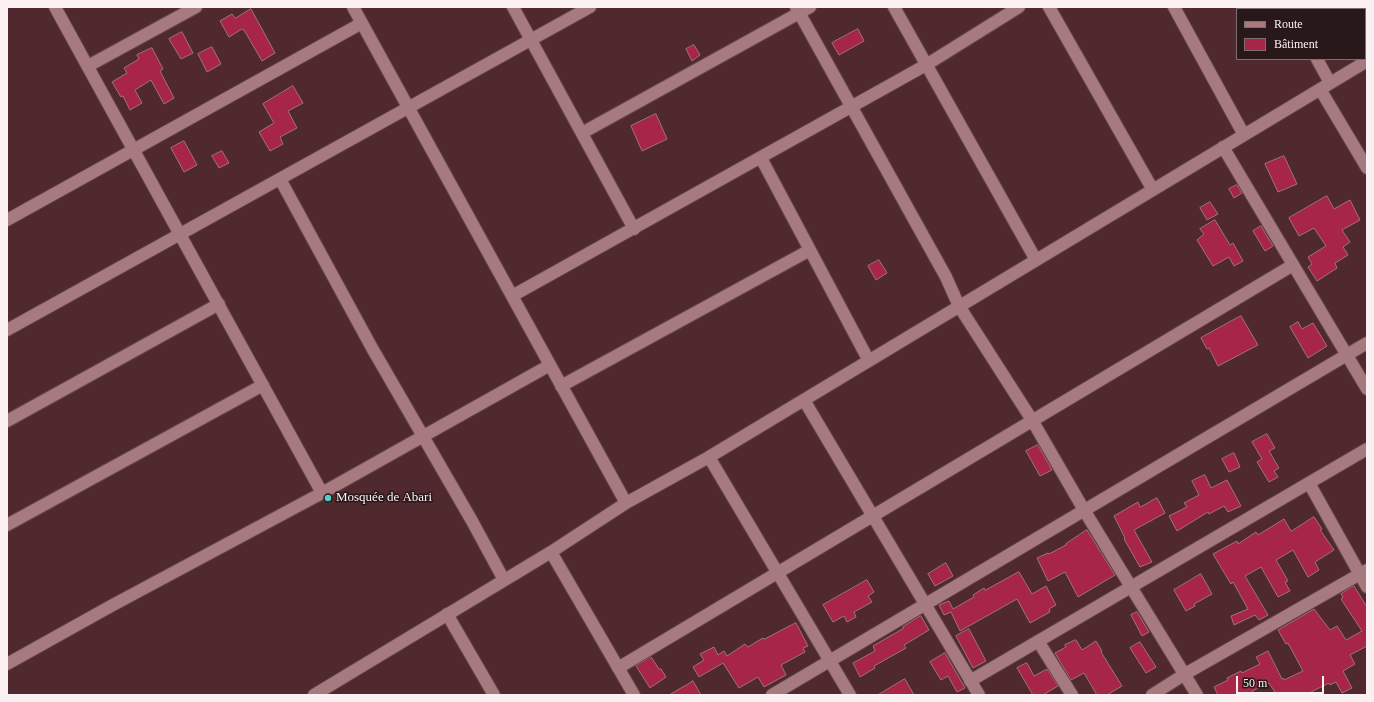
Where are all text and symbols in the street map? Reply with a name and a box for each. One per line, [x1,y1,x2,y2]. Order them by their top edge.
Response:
legend [1236,8,1366,60]
text: Route [1274,17,1303,31]
text: Bâtiment [1274,37,1318,51]
place label: Mosquée de Abari [336,490,432,506]
marker: Mosquée de Abari [323,493,333,503]
scale bar [1238,668,1326,694]
text: 50 m [1243,676,1267,690]

